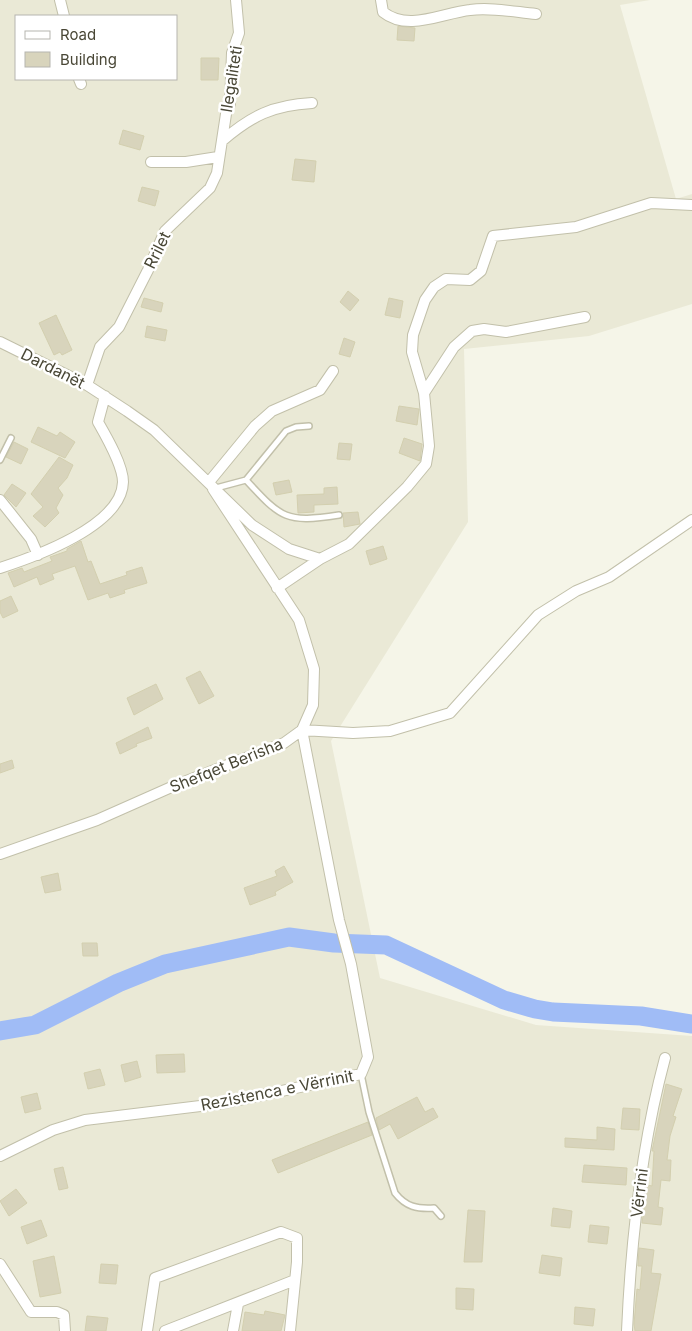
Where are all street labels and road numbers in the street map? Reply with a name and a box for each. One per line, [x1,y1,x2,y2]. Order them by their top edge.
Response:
street label: Ilegaliteti [216,44,246,114]
street label: Rrilet [139,228,175,272]
street label: Dardanët [18,343,88,393]
street label: Shefqet Berisha [167,733,285,797]
street label: Rezistenca e Vërrinit [199,1065,355,1115]
street label: Vërrini [626,1167,652,1219]

